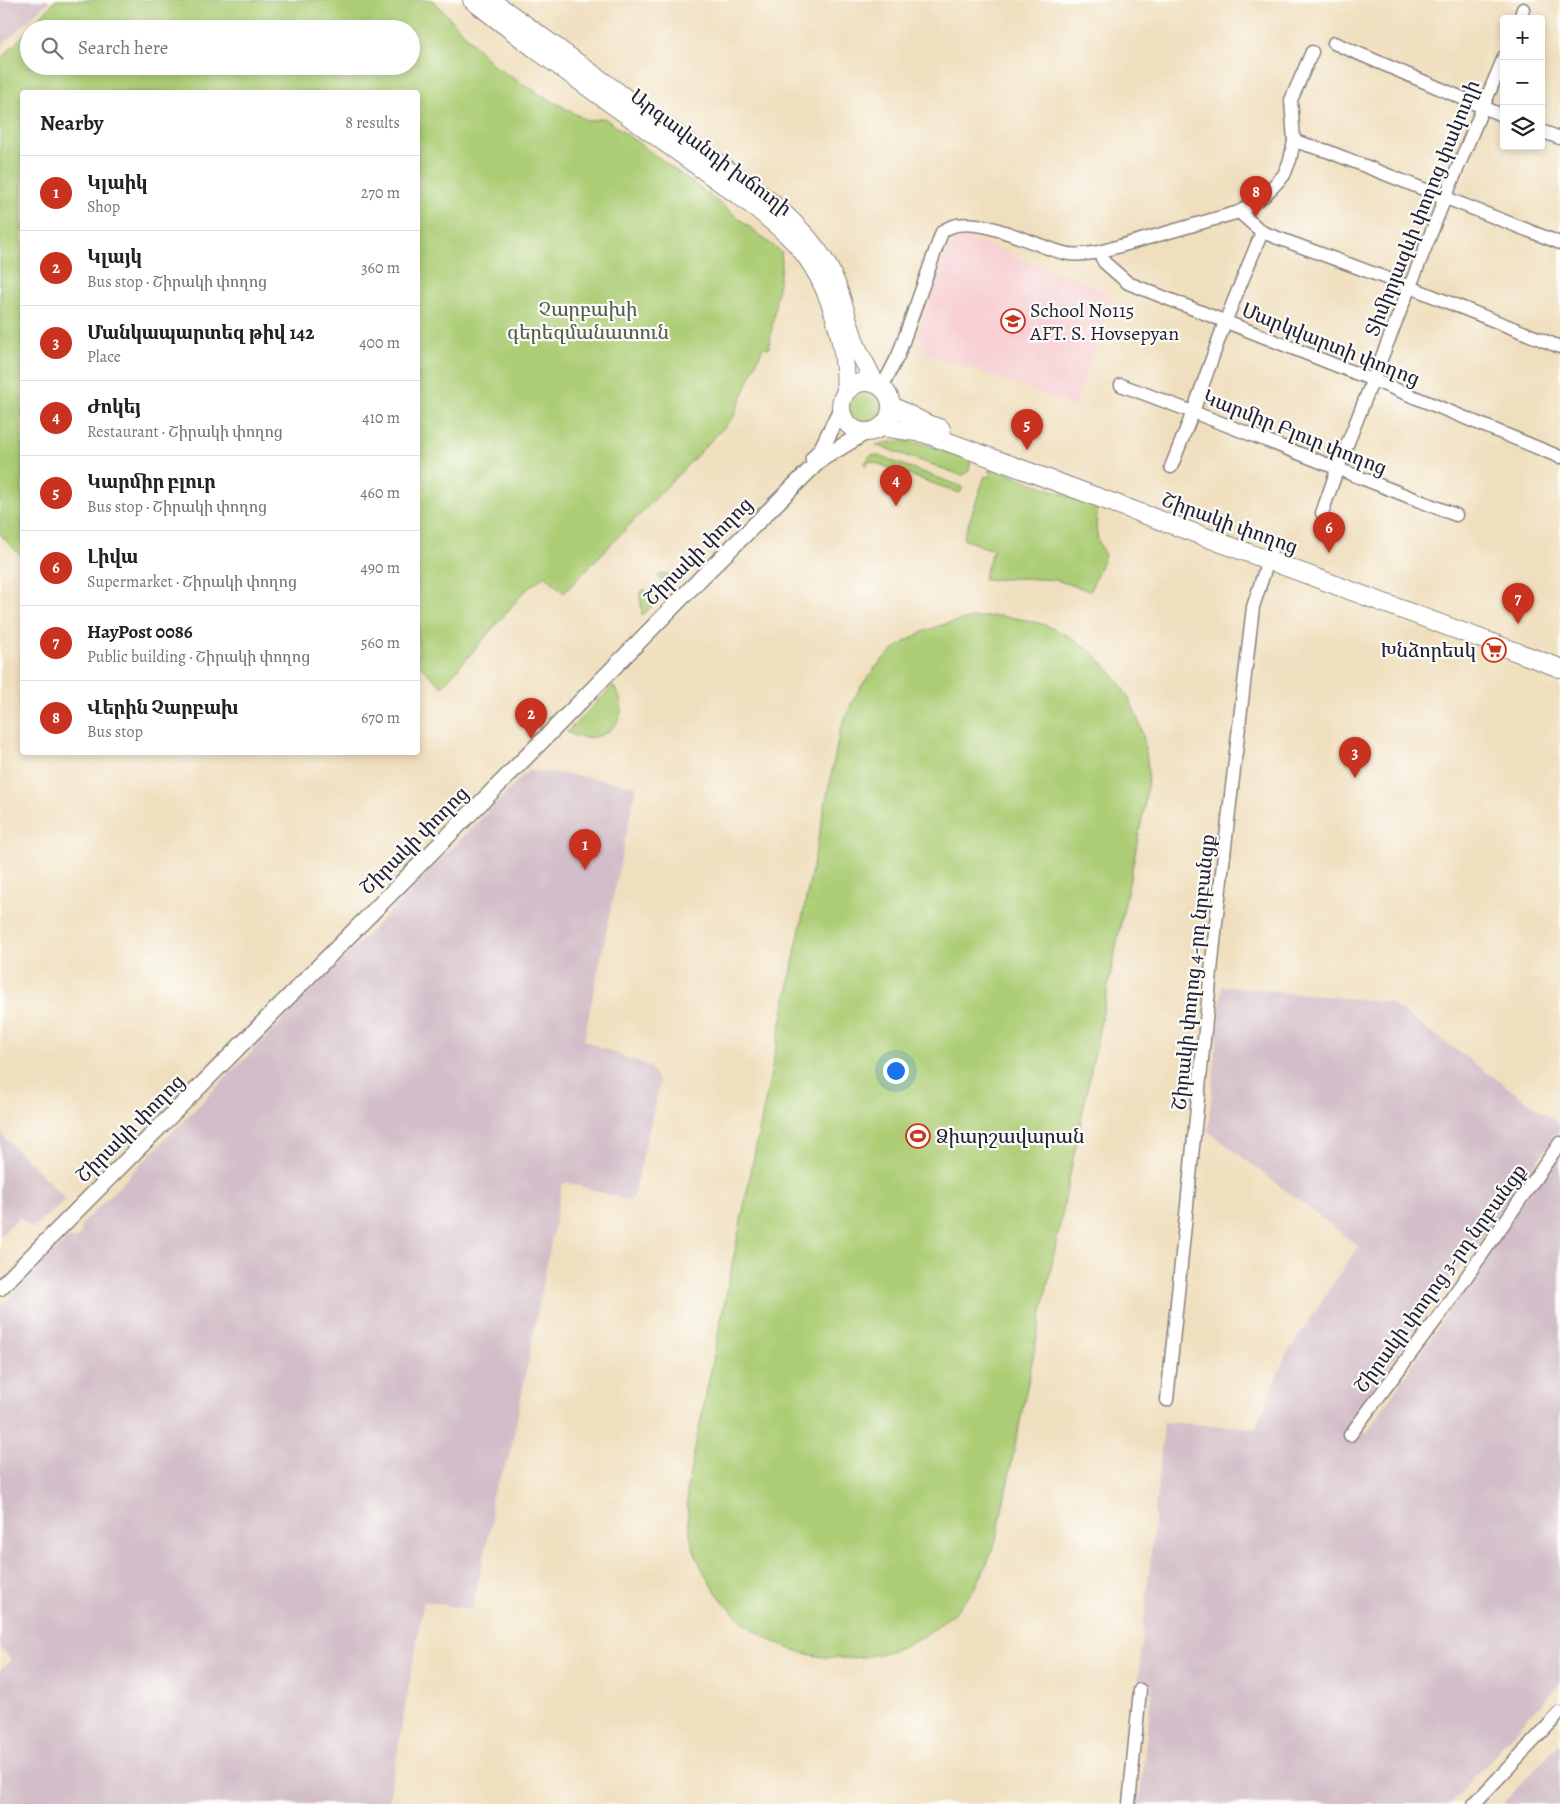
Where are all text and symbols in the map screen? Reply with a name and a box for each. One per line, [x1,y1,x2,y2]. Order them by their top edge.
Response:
map controls [1500,15,1545,150]
button: + [1500,15,1545,60]
search box [20,20,420,75]
icon: search [38,34,66,62]
text: Search here [78,35,168,61]
button: − [1500,60,1545,105]
street label: Տիմիրյազևի փողոց փակուղի [1359,76,1486,340]
street label: Արգավանդի խճուղի [624,83,797,222]
button: layers [1500,105,1545,150]
text: Nearby [40,109,103,137]
text: 8 results [345,112,400,134]
text: Կլաիկ [87,170,147,196]
pin: 8 [1240,176,1272,217]
text: 1 [53,182,59,204]
text: 270 m [361,182,400,204]
text: Shop [87,196,120,218]
text: Կլայկ [87,244,142,270]
text: 2 [52,257,60,279]
text: 360 m [361,257,400,279]
text: Bus stop · Շիրակի փողոց [87,271,267,293]
park label: Չարբախի գերեզմանատուն [507,296,669,346]
street label: Մարկվարտի փողոց [1238,296,1424,393]
place label: School No115 AFT. S. Hovsepyan [1029,297,1179,347]
school or university icon: School No115 AFT. S. Hovsepyan [1000,308,1026,334]
text: Մանկապարտեզ թիվ 142 [87,320,314,346]
text: 3 [53,332,59,354]
text: 400 m [359,332,400,354]
text: Place [87,346,121,368]
street label: Կարմիր Բլուր փողոց [1199,383,1391,482]
text: Ժոկեյ [87,394,141,420]
text: 4 [52,407,60,429]
text: 410 m [362,407,400,429]
pin: 5 [1011,409,1043,450]
text: Restaurant · Շիրակի փողոց [87,421,283,443]
pin: 4 [880,465,912,506]
text: Կարմիր բլուր [87,469,216,495]
text: 5 [53,482,59,504]
text: 460 m [360,482,400,504]
street label: Շիրակի փողոց [1158,486,1302,561]
street label: Շիրակի փողոց [638,491,759,612]
text: Bus stop · Շիրակի փողոց [87,496,267,518]
pin: 6 [1313,512,1345,553]
text: Լիվա [87,544,138,570]
text: 6 [52,557,60,579]
text: 490 m [360,557,400,579]
text: Supermarket · Շիրակի փողոց [87,571,297,593]
pin: 7 [1502,583,1534,624]
text: HayPost 0086 [87,619,193,645]
text: 7 [53,632,59,654]
text: 560 m [361,632,400,654]
place label: Խնձորեսկ [1380,637,1476,664]
supermarket icon: Խնձորեսկ [1481,637,1507,663]
text: Public building · Շիրակի փողոց [87,646,310,668]
text: Վերին Չարբախ [87,695,238,721]
pin: 2 [515,698,547,739]
text: 8 [52,707,60,729]
text: 670 m [361,707,400,729]
text: Bus stop [87,721,143,743]
pin: 3 [1339,737,1371,778]
street label: Շիրակի փողոց [354,780,475,901]
pin: 1 [569,829,601,870]
street label: Շիրակի փողոց 4-րդ նրբանցք [1166,833,1221,1111]
your location [883,1058,909,1084]
street label: Շիրակի փողոց [70,1068,191,1189]
sports icon: Ձիարշավարան [905,1123,931,1149]
place label: Ձիարշավարան [936,1123,1085,1150]
street label: Շիրակի փողոց 3-րդ նրբանցք [1348,1158,1533,1398]

